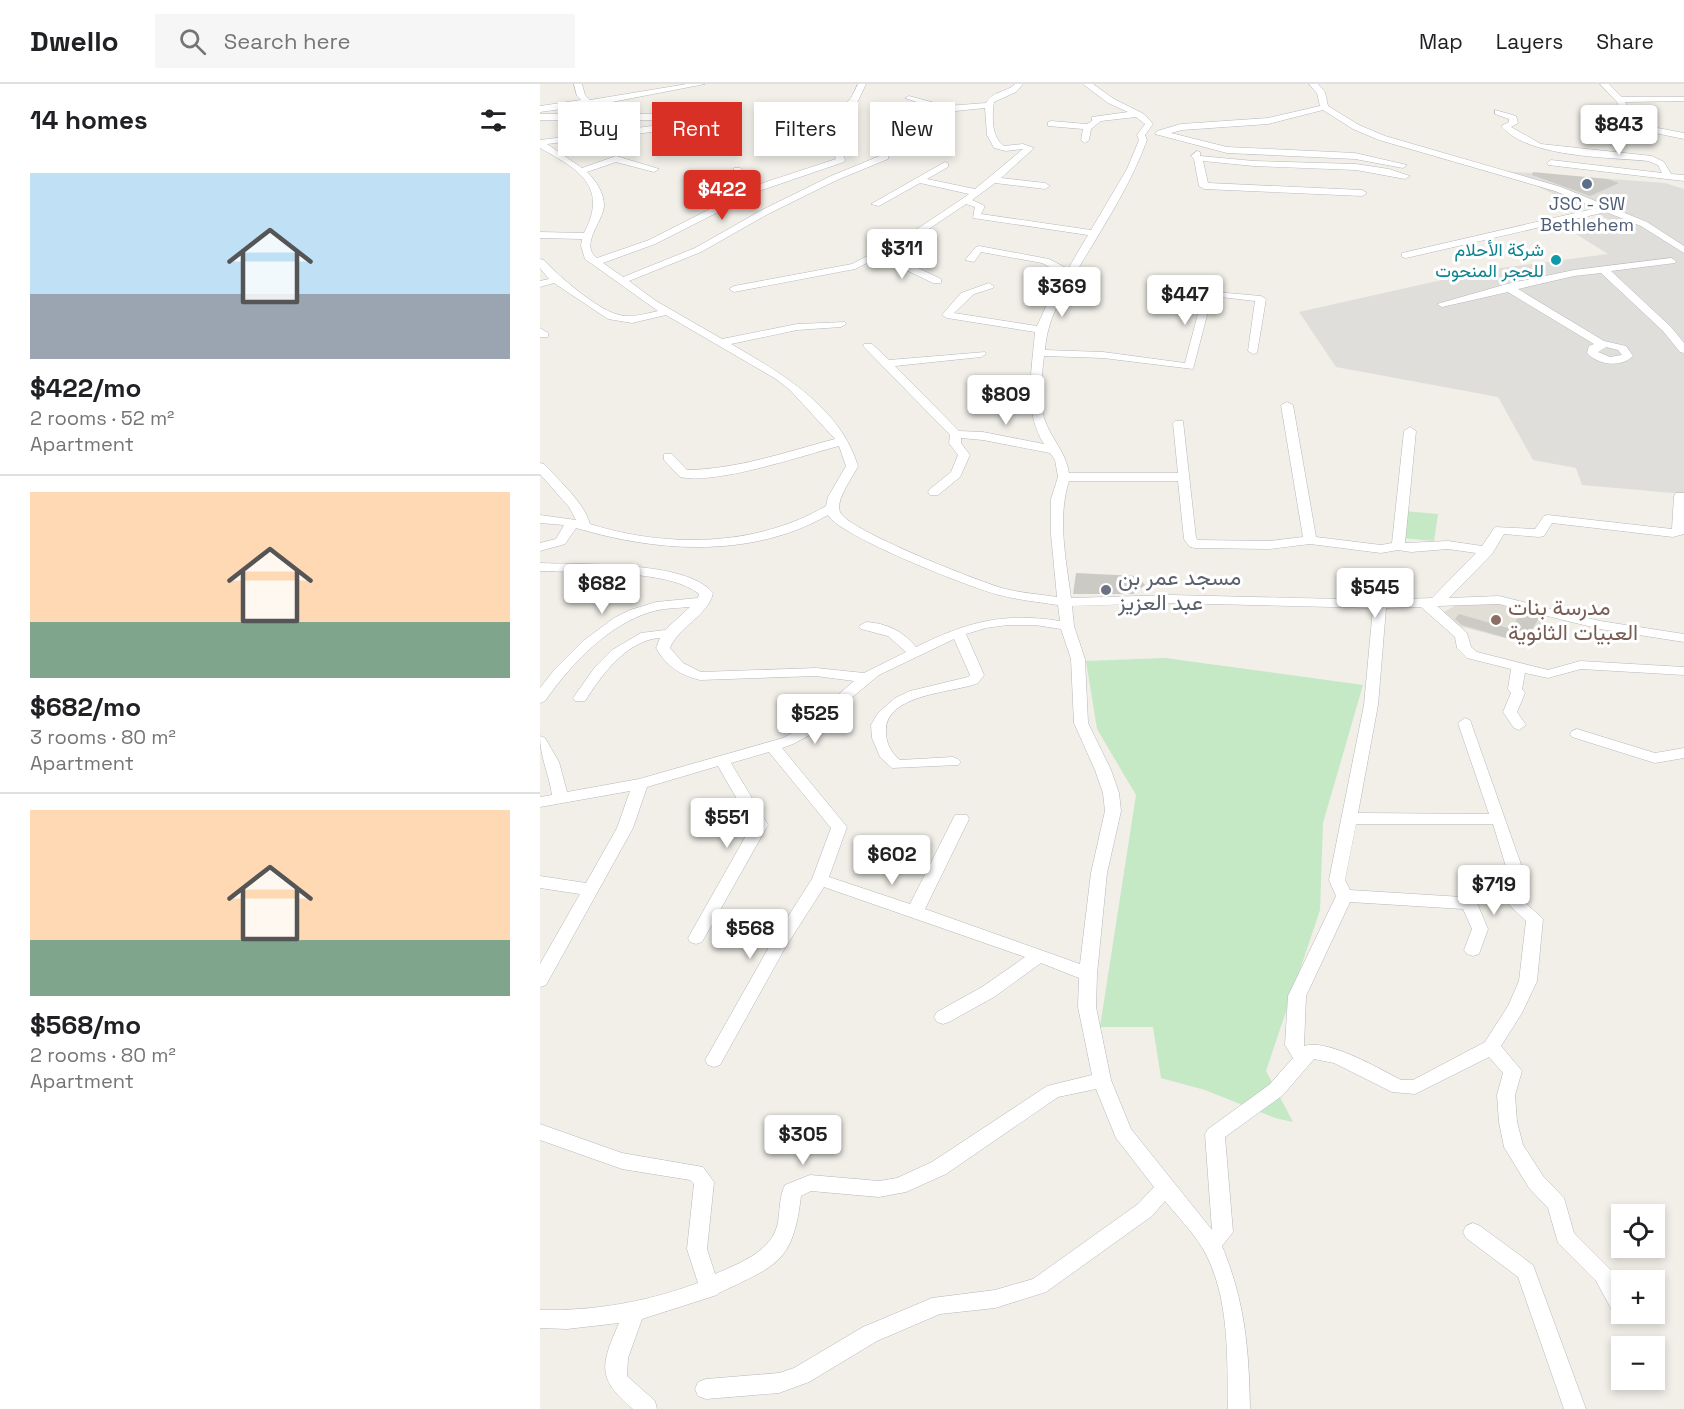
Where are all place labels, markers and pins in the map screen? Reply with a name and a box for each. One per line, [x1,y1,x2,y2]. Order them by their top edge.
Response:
pin: $843 [1583,105,1655,156]
pin: $422 [686,170,758,221]
marker: JSC - SW Bethlehem [1580,177,1594,191]
place label: JSC - SW Bethlehem [1540,192,1634,236]
pin: $311 [866,229,938,280]
place label: شركة الأحلام للحجر المنحوت [1435,238,1544,282]
marker: شركة الأحلام للحجر المنحوت [1549,253,1563,267]
pin: $369 [1026,267,1098,318]
pin: $447 [1149,275,1221,326]
pin: $809 [970,375,1042,426]
place label: مسجد عمر بن عبد العزيز [1117,563,1241,616]
pin: $682 [566,564,638,615]
pin: $545 [1339,568,1411,619]
marker: مسجد عمر بن عبد العزيز [1099,583,1113,597]
place label: مدرسة بنات العبيات الثانوية [1508,593,1638,646]
marker: مدرسة بنات العبيات الثانوية [1489,613,1503,627]
pin: $525 [779,694,851,745]
pin: $551 [691,798,763,849]
pin: $602 [856,835,928,886]
pin: $719 [1458,865,1530,916]
pin: $568 [714,909,786,960]
pin: $305 [767,1115,839,1166]

